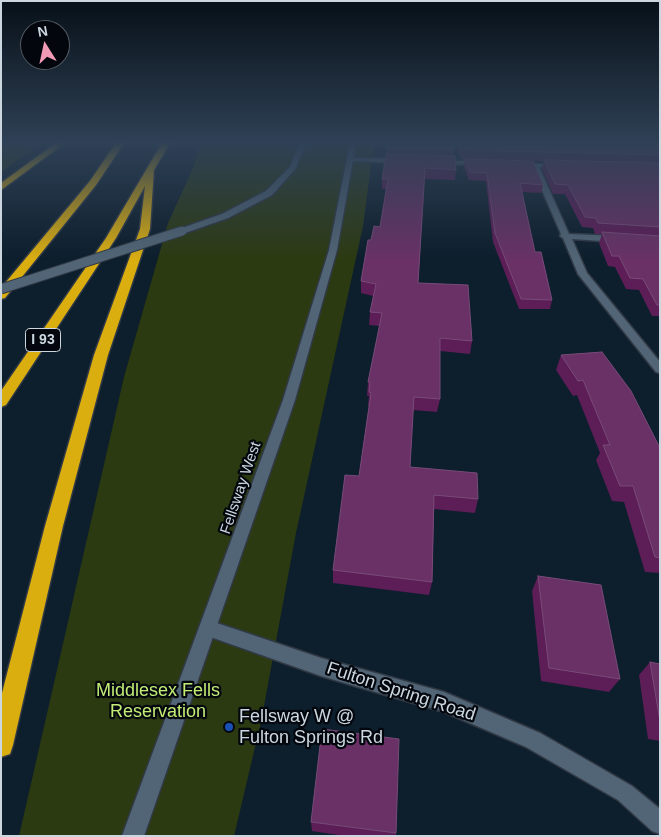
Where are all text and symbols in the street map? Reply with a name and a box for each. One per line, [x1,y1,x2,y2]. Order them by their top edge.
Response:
north arrow [20,20,70,70]
text: N [36,22,49,40]
road number: I 93 [26,328,60,352]
street label: Fellsway West [217,439,265,537]
street label: Fulton Spring Road [324,658,478,726]
park label: Middlesex Fells Reservation [96,680,220,722]
place label: Fellsway W @ Fulton Springs Rd [239,706,383,749]
marker: Fellsway W @ Fulton Springs Rd [223,721,235,733]

